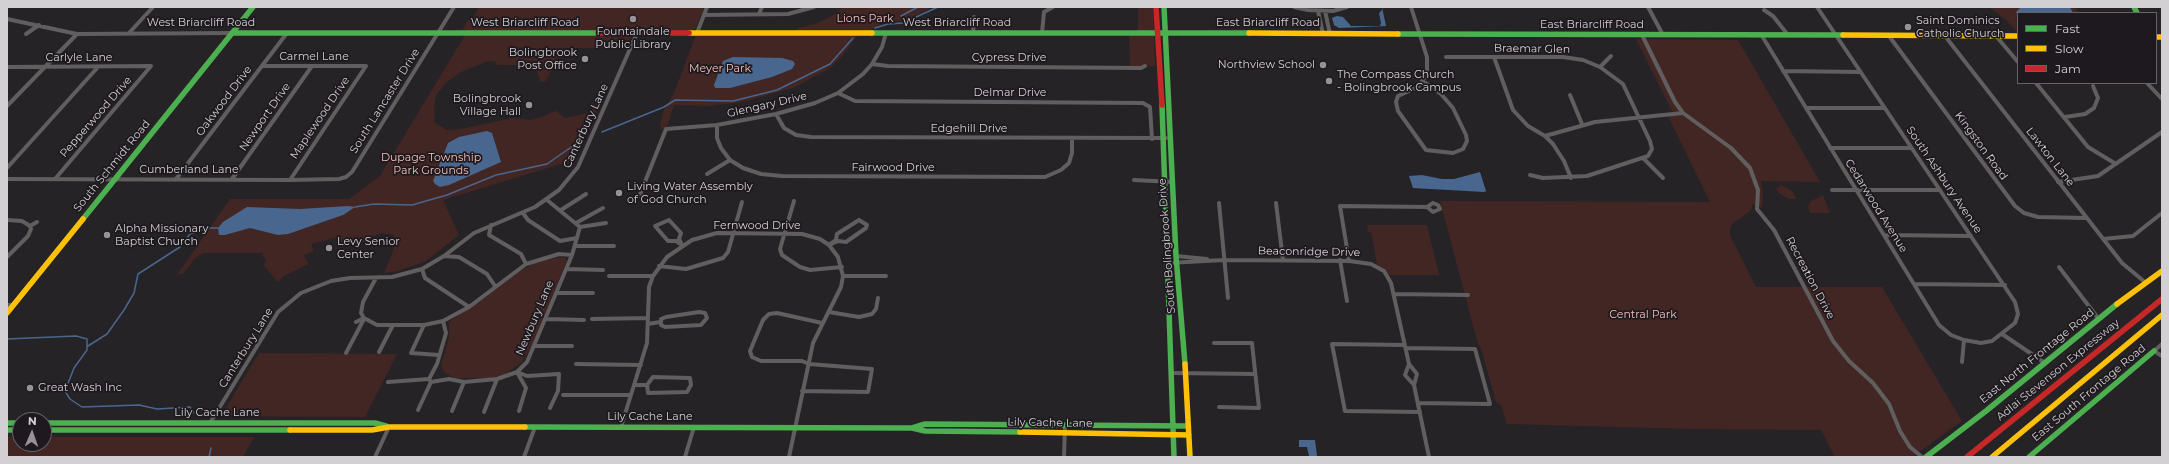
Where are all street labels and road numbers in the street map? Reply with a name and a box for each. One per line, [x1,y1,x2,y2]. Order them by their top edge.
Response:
street label: West Briarcliff Road [147,16,255,30]
street label: West Briarcliff Road [471,16,579,30]
street label: West Briarcliff Road [903,16,1011,30]
street label: East Briarcliff Road [1216,16,1320,30]
street label: East Briarcliff Road [1540,18,1644,32]
street label: Braemar Glen [1494,42,1570,56]
street label: South Lancaster Drive [347,46,423,156]
street label: Carmel Lane [279,50,349,64]
street label: Carlyle Lane [46,51,112,65]
street label: Cypress Drive [972,51,1046,65]
street label: Oakwood Drive [193,63,255,139]
street label: Pepperwood Drive [57,74,135,160]
street label: Maplewood Drive [288,74,352,162]
street label: Newport Drive [237,80,293,154]
street label: Canterbury Lane [561,82,611,170]
street label: Delmar Drive [974,86,1046,100]
street label: Glengary Drive [726,89,808,121]
street label: Kingston Road [1952,109,2010,183]
street label: South Schmidt Road [71,117,153,215]
street label: Edgehill Drive [931,122,1007,136]
street label: South Ashbury Avenue [1903,124,1985,236]
street label: Lawton Lane [2023,125,2077,189]
street label: Cedarwood Avenue [1842,157,1910,255]
street label: Fairwood Drive [851,161,935,175]
street label: Cumberland Lane [139,163,239,177]
street label: South Bolingbrook Drive [1156,178,1178,314]
street label: Fernwood Drive [713,219,801,233]
street label: Recreation Drive [1783,235,1837,321]
street label: Beaconridge Drive [1258,245,1360,259]
street label: Newbury Lane [513,278,557,358]
street label: Canterbury Lane [216,306,276,390]
street label: East North Frontage Road [1977,306,2097,406]
street label: Adlai Stevenson Expressway [1994,316,2122,424]
street label: East South Frontage Road [2029,342,2149,444]
street label: Lily Cache Lane [174,406,260,420]
street label: Lily Cache Lane [607,410,693,424]
street label: Lily Cache Lane [1007,416,1093,430]

